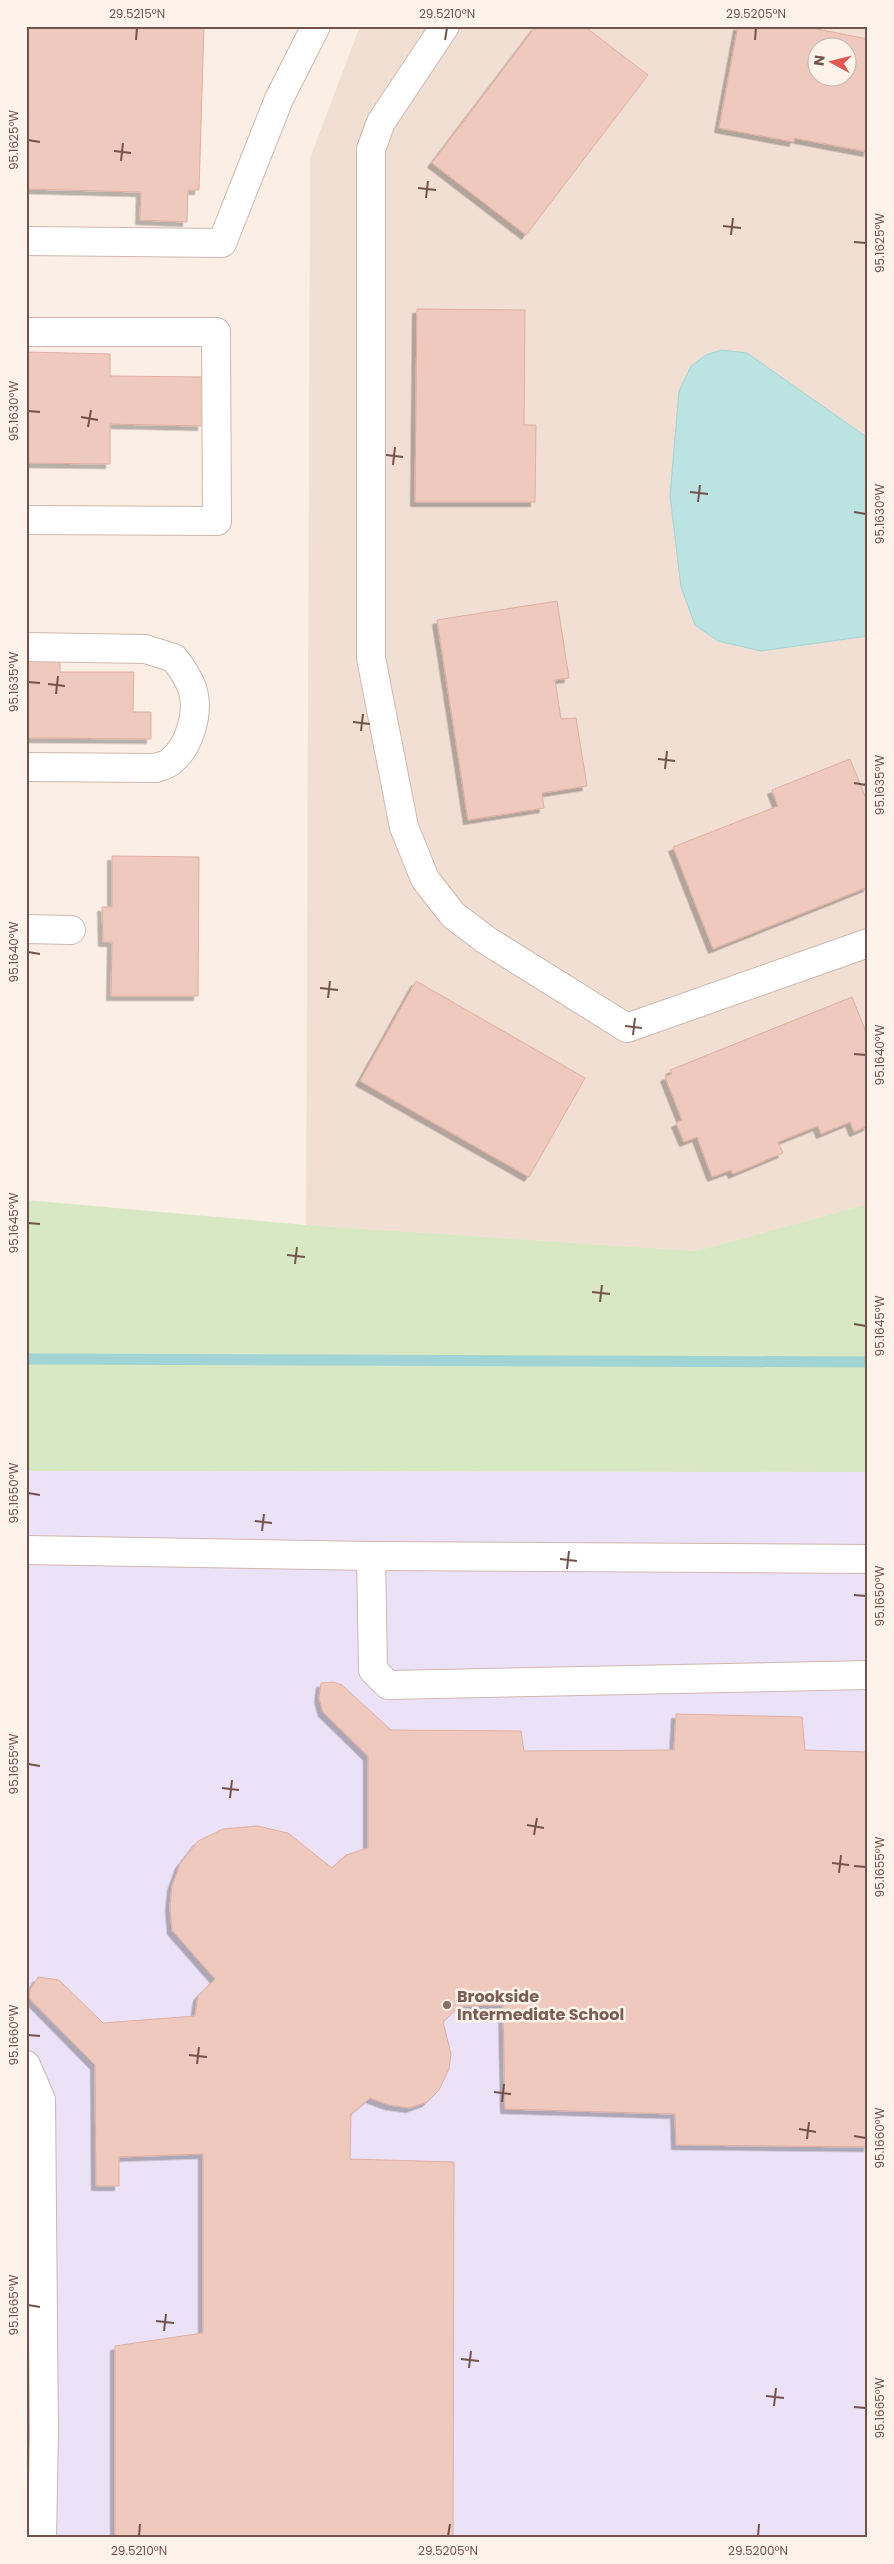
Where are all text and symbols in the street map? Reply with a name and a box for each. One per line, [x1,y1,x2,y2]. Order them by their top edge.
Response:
text: 29.5215°N [109,5,165,22]
text: 29.5210°N [419,5,475,22]
text: 29.5205°N [726,5,786,22]
north arrow [806,38,856,88]
text: N [809,54,830,67]
text: 95.1625°W [5,110,22,170]
text: 95.1625°W [871,213,888,273]
text: 95.1630°W [5,381,22,441]
text: 95.1630°W [871,484,888,544]
text: 95.1635°W [5,652,22,712]
text: 95.1635°W [871,755,888,815]
text: 95.1640°W [5,921,22,982]
text: 95.1640°W [871,1024,888,1085]
text: 95.1645°W [5,1192,22,1253]
text: 95.1645°W [871,1295,888,1356]
text: 95.1650°W [5,1462,22,1523]
text: 95.1650°W [871,1565,888,1626]
text: 95.1655°W [5,1733,22,1794]
text: 95.1655°W [871,1836,888,1897]
place label: Brookside Intermediate School [457,1985,624,2026]
marker: Brookside Intermediate School [441,1999,453,2011]
text: 95.1660°W [5,2004,22,2065]
text: 95.1660°W [871,2107,888,2168]
text: 95.1665°W [5,2274,22,2335]
text: 95.1665°W [871,2377,888,2438]
text: 29.5210°N [111,2542,167,2559]
text: 29.5205°N [418,2542,478,2559]
text: 29.5200°N [728,2542,788,2559]

